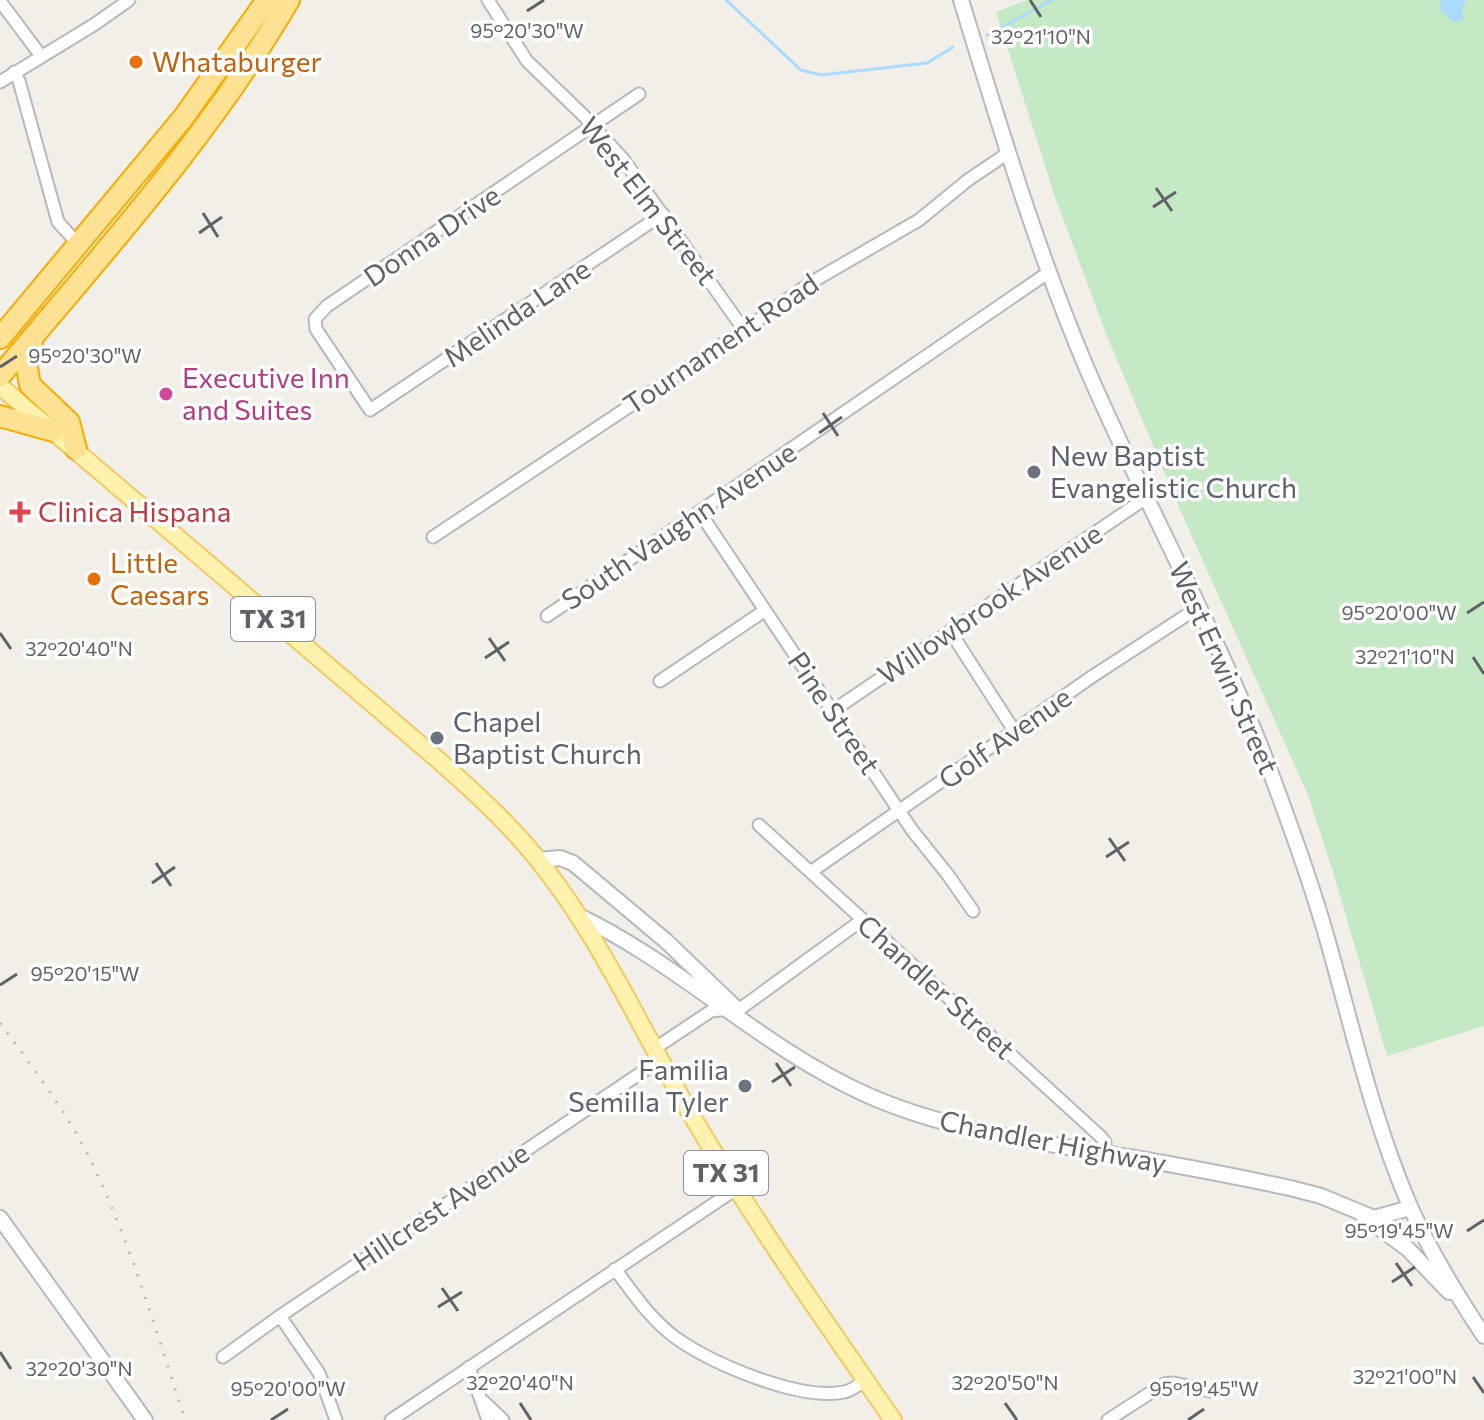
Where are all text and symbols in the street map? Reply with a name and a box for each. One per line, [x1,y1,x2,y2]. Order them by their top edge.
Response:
text: 95°20'30"W [470,18,584,42]
text: 32°21'10"N [991,24,1091,48]
place label: Whataburger [152,44,322,78]
marker: Whataburger [127,53,145,71]
street label: West Elm Street [573,110,725,291]
street label: Donna Drive [357,177,506,293]
street label: Melinda Lane [437,251,596,374]
street label: Tournament Road [617,265,824,421]
text: 95°20'30"W [28,343,142,367]
place label: Executive Inn and Suites [182,360,350,426]
marker: Executive Inn and Suites [157,385,175,403]
street label: South Vaughn Avenue [555,434,802,616]
place label: New Baptist Evangelistic Church [1050,438,1297,504]
marker: New Baptist Evangelistic Church [1025,463,1043,481]
place label: Clinica Hispana [38,494,231,528]
marker: Clinica Hispana [9,501,31,523]
street label: Willowbrook Avenue [871,515,1108,691]
place label: Little Caesars [110,545,209,611]
street label: West Erwin Street [1163,556,1287,779]
marker: Little Caesars [85,570,103,588]
road number: TX 31 [231,597,315,641]
text: 95°20'00"W [1341,600,1457,624]
text: 32°20'40"N [25,636,133,660]
text: 32°21'10"N [1355,644,1455,668]
street label: Pine Street [782,645,888,780]
street label: Golf Avenue [932,679,1077,795]
place label: Chapel Baptist Church [453,704,642,770]
marker: Chapel Baptist Church [428,729,446,747]
street label: Chandler Street [851,907,1022,1066]
text: 95°20'15"W [30,961,140,985]
place label: Familia Semilla Tyler [568,1052,729,1118]
marker: Familia Semilla Tyler [736,1077,754,1095]
street label: Chandler Highway [937,1102,1170,1180]
street label: Hillcrest Avenue [346,1135,535,1277]
road number: TX 31 [684,1151,768,1195]
text: 95°19'45"W [1344,1218,1454,1242]
text: 32°20'30"N [25,1356,133,1380]
text: 32°21'00"N [1353,1364,1457,1388]
text: 32°20'40"N [466,1370,574,1394]
text: 32°20'50"N [951,1370,1059,1394]
text: 95°20'00"W [230,1376,346,1400]
text: 95°19'45"W [1149,1376,1259,1400]

